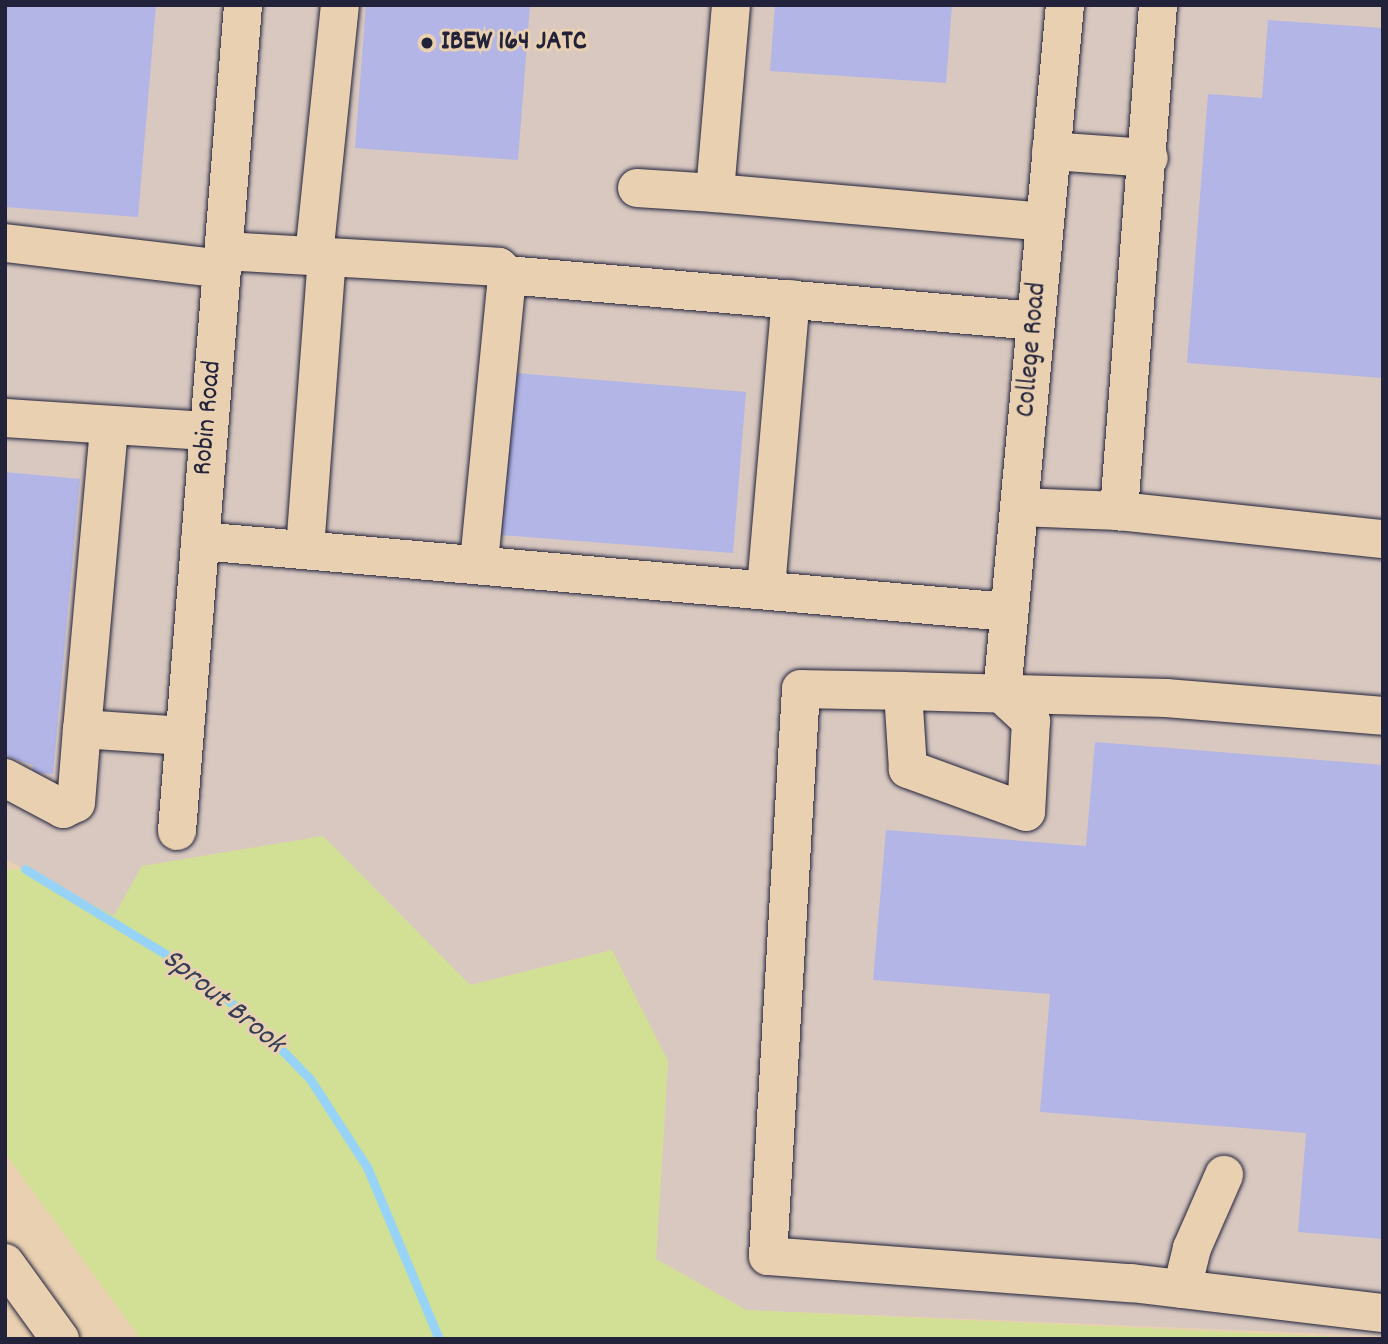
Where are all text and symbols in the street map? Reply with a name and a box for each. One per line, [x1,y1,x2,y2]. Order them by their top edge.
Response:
place label: IBEW 164 JATC [441,26,587,60]
marker: IBEW 164 JATC [419,35,435,51]
street label: College Road [1010,281,1056,419]
street label: Robin Road [187,359,231,477]
water label: Sprout Brook [154,943,290,1063]

